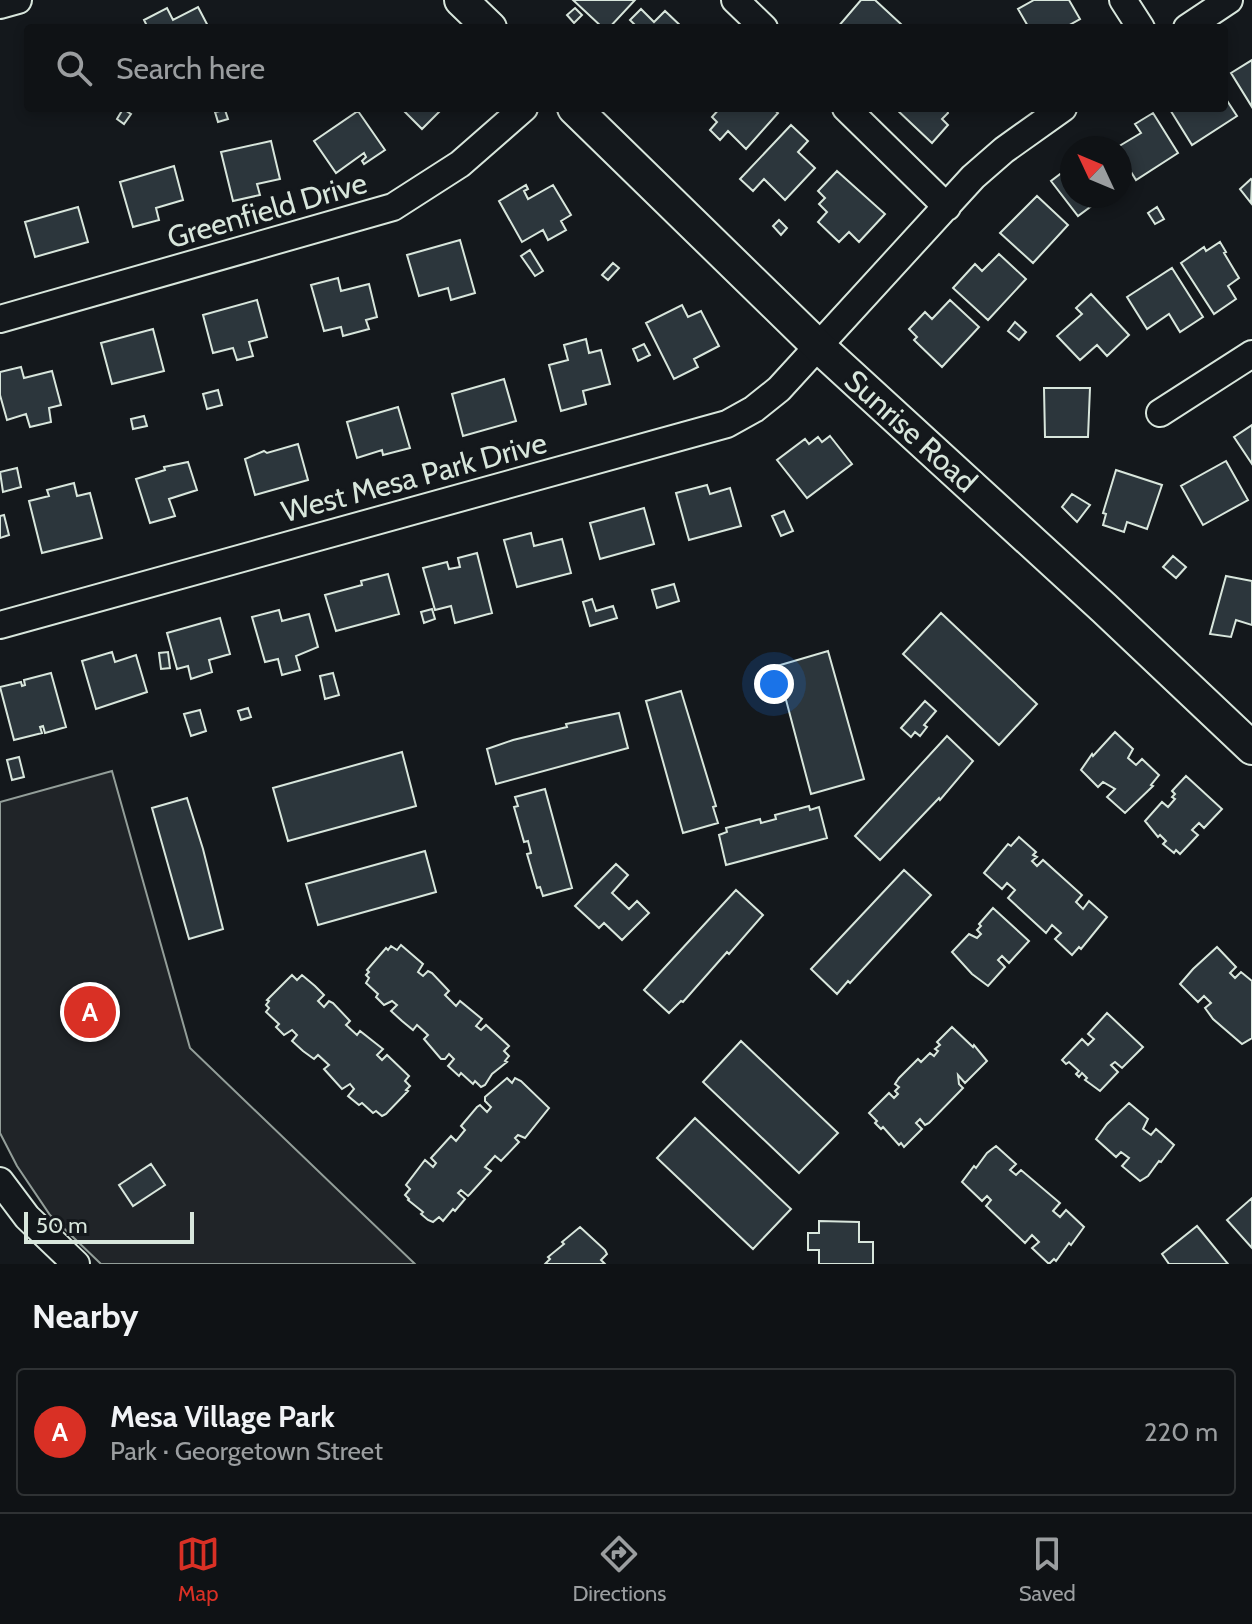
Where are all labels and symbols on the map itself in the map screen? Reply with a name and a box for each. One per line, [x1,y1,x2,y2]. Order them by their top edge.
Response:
north arrow [1060,136,1132,208]
street label: Greenfield Drive [163,164,371,256]
street label: Sunrise Road [837,362,985,500]
street label: West Mesa Park Drive [277,424,551,530]
your location [754,664,794,704]
pin: A [64,982,116,1042]
scale bar [24,1208,194,1244]

